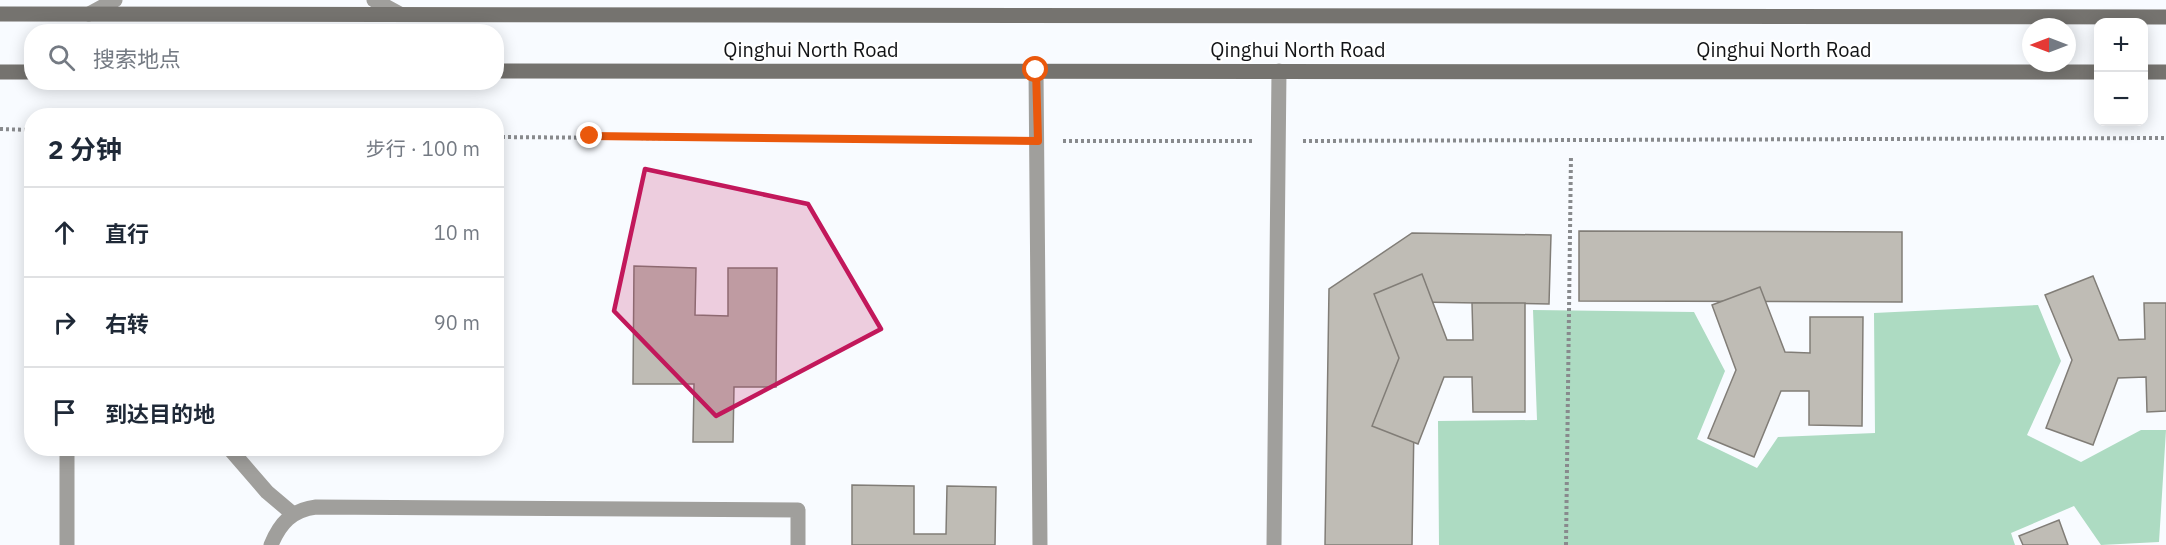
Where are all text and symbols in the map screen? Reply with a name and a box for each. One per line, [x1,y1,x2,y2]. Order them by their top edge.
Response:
north arrow [2022,18,2076,72]
map controls [2094,18,2148,126]
button: + [2094,18,2148,72]
search box [24,24,504,90]
street label: Qinghui North Road [723,36,899,63]
street label: Qinghui North Road [1210,36,1386,63]
street label: Qinghui North Road [1696,36,1872,63]
icon: search [45,41,78,74]
text: 搜索地点 [93,44,181,73]
route start [1022,56,1048,82]
button: − [2094,72,2148,126]
route end [576,122,602,148]
text: 2 分钟 [48,132,122,166]
text: 步行 · 100 m [366,135,480,162]
icon: ahead [48,216,81,249]
text: 直行 [105,219,149,248]
text: 10 m [434,219,480,246]
icon: right [48,306,81,339]
text: 右转 [105,309,149,338]
text: 90 m [434,309,480,336]
icon: arrive [48,396,81,429]
text: 到达目的地 [105,399,215,428]

